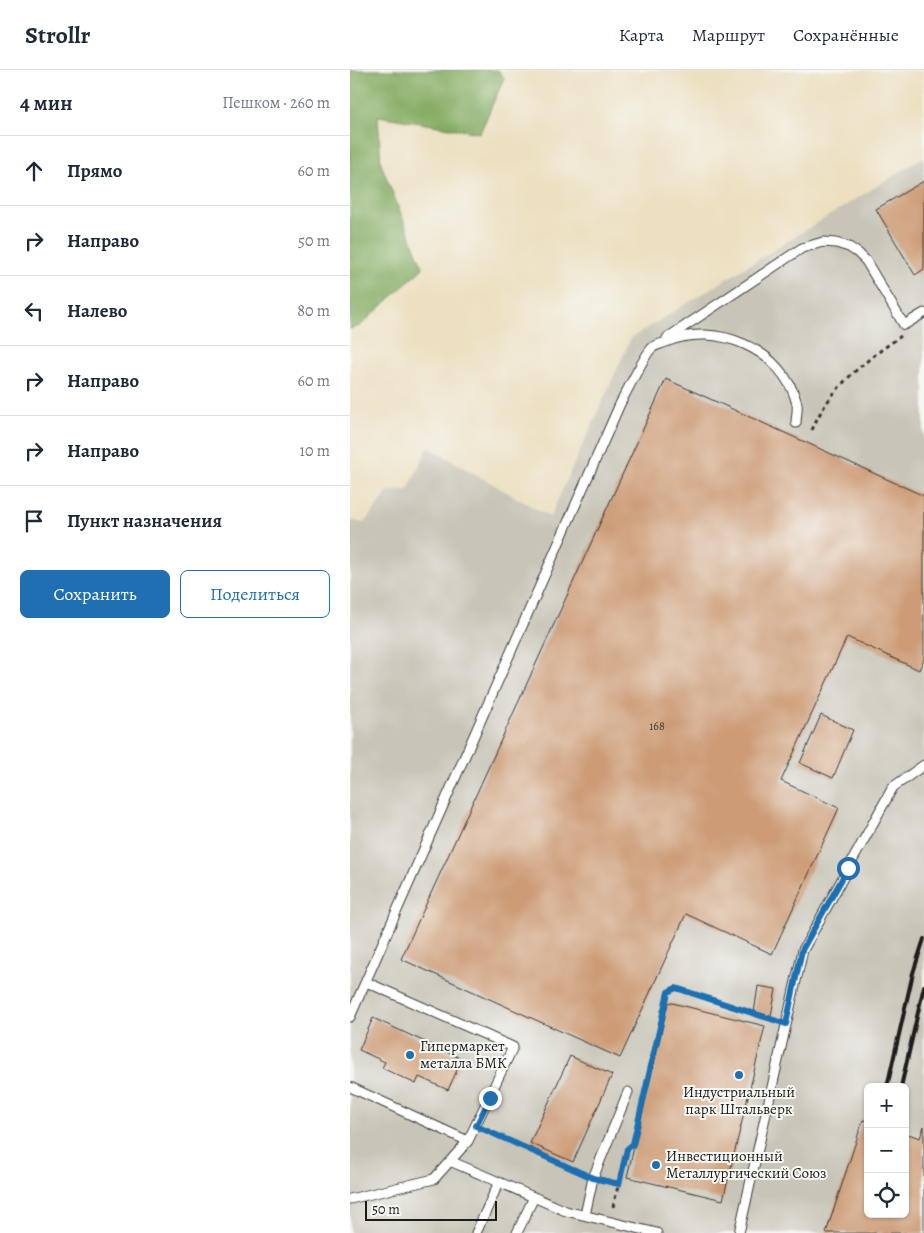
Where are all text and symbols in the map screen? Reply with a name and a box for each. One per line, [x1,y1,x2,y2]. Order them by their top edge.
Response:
text: Strollr [25,19,90,51]
text: Карта [619,23,664,47]
text: Маршрут [692,23,765,47]
text: Сохранённые [793,23,899,47]
text: 4 мин [20,89,73,117]
text: Пешком · 260 m [222,92,330,114]
icon: ahead [20,157,48,185]
text: Прямо [67,158,122,184]
text: 60 m [298,160,330,182]
icon: right [20,227,48,255]
text: Направо [67,228,139,254]
text: 50 m [298,230,330,252]
icon: left [20,297,48,325]
text: Налево [67,298,127,324]
text: 80 m [297,300,330,322]
icon: right [20,367,48,395]
text: Направо [67,368,139,394]
text: 60 m [298,370,330,392]
icon: right [20,437,48,465]
text: Направо [67,438,139,464]
text: 10 m [300,440,330,462]
icon: arrive [20,507,48,535]
text: Пункт назначения [67,508,222,534]
button: Сохранить [20,570,170,618]
button: Поделиться [180,570,330,618]
house number: 168 [649,718,665,734]
route start [837,857,860,880]
place label: Гипермаркет металла БМК [420,1036,507,1073]
marker: Гипермаркет металла БМК [404,1049,416,1061]
marker: Индустриальный парк Штальверк [733,1069,745,1081]
place label: Индустриальный парк Штальверк [683,1082,795,1119]
map controls [864,1083,909,1218]
button: + [864,1083,909,1128]
route end [479,1087,502,1110]
button: − [864,1128,909,1173]
place label: Инвестиционный Металлургический Союз [666,1146,826,1183]
marker: Инвестиционный Металлургический Союз [650,1159,662,1171]
button: locate [864,1173,909,1218]
scale bar [365,1198,498,1221]
text: 50 m [372,1200,400,1219]

